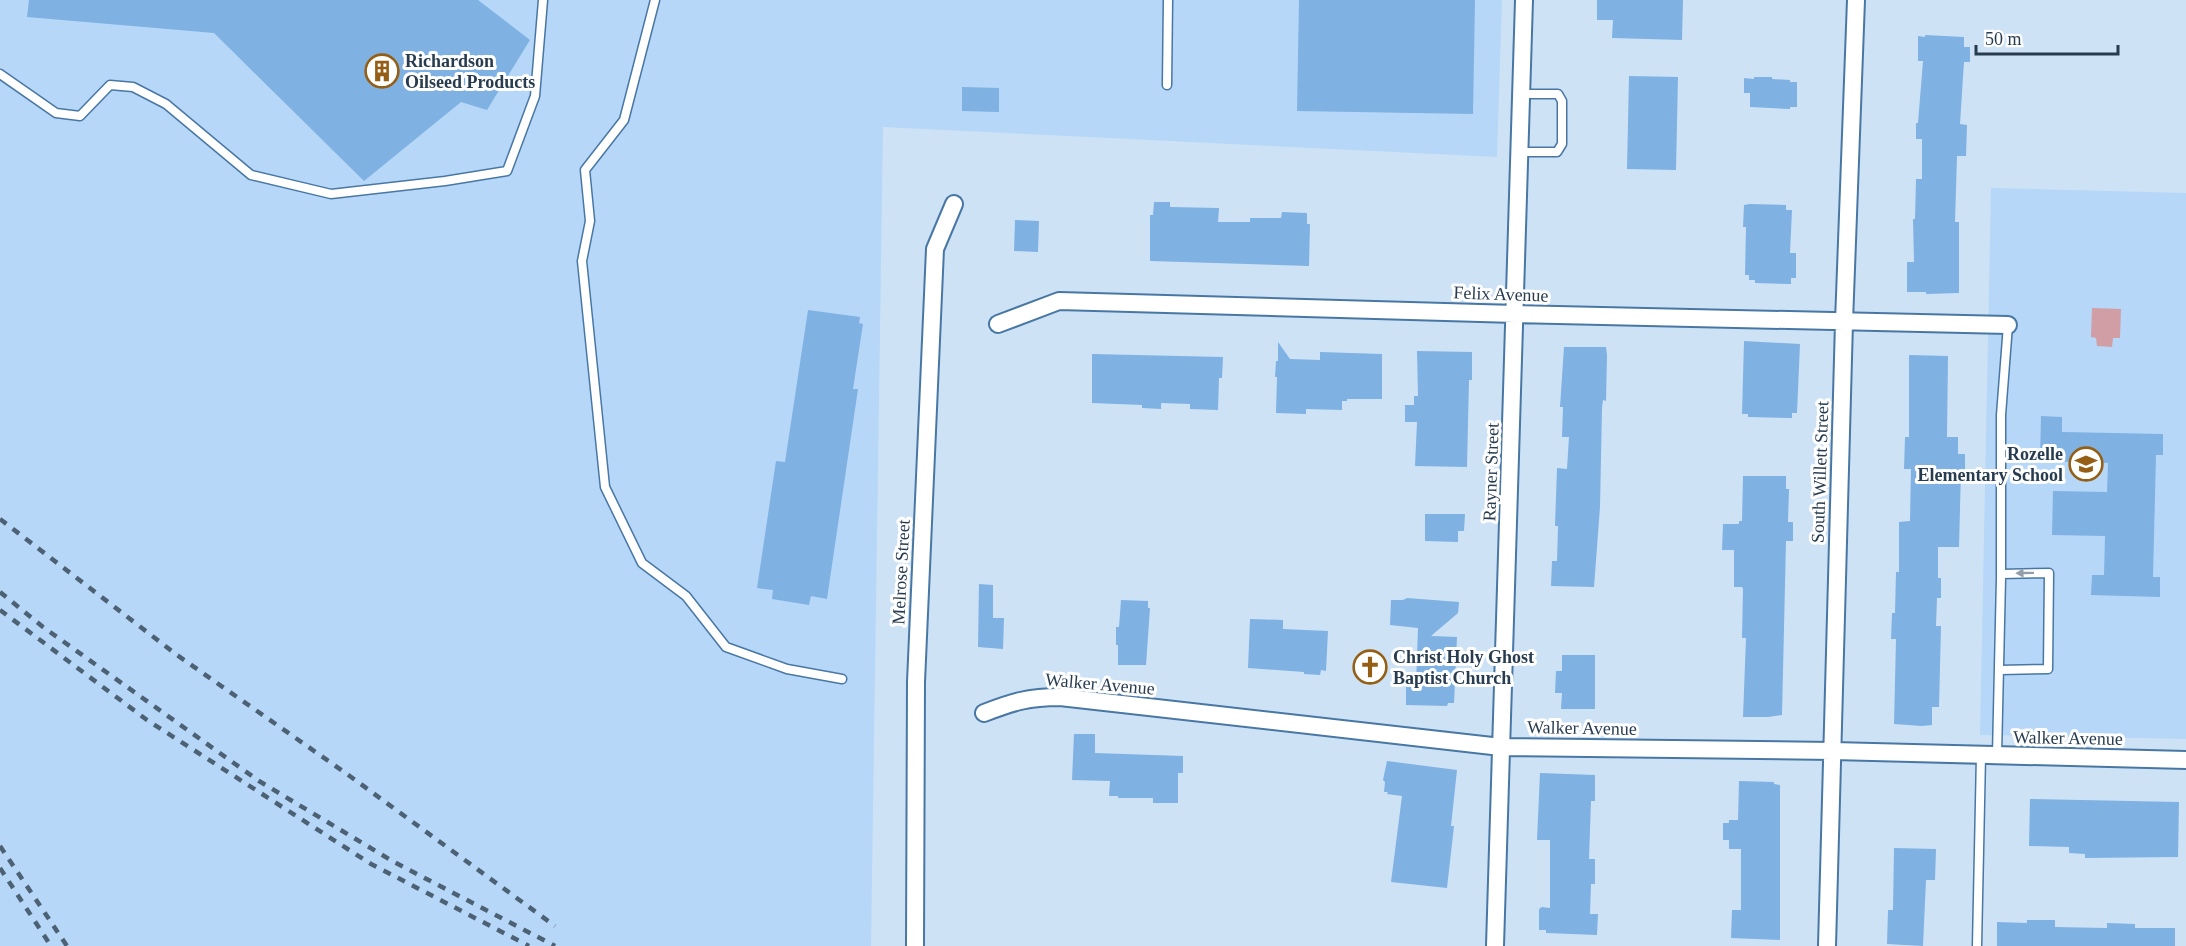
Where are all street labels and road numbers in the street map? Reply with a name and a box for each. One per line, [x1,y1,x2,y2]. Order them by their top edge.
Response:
street label: Felix Avenue [1453,282,1549,306]
street label: South Willett Street [1808,401,1832,543]
street label: Rayner Street [1479,422,1503,522]
street label: Melrose Street [888,519,914,625]
street label: Walker Avenue [1045,669,1156,699]
street label: Walker Avenue [1527,717,1637,739]
street label: Walker Avenue [2013,727,2123,749]

